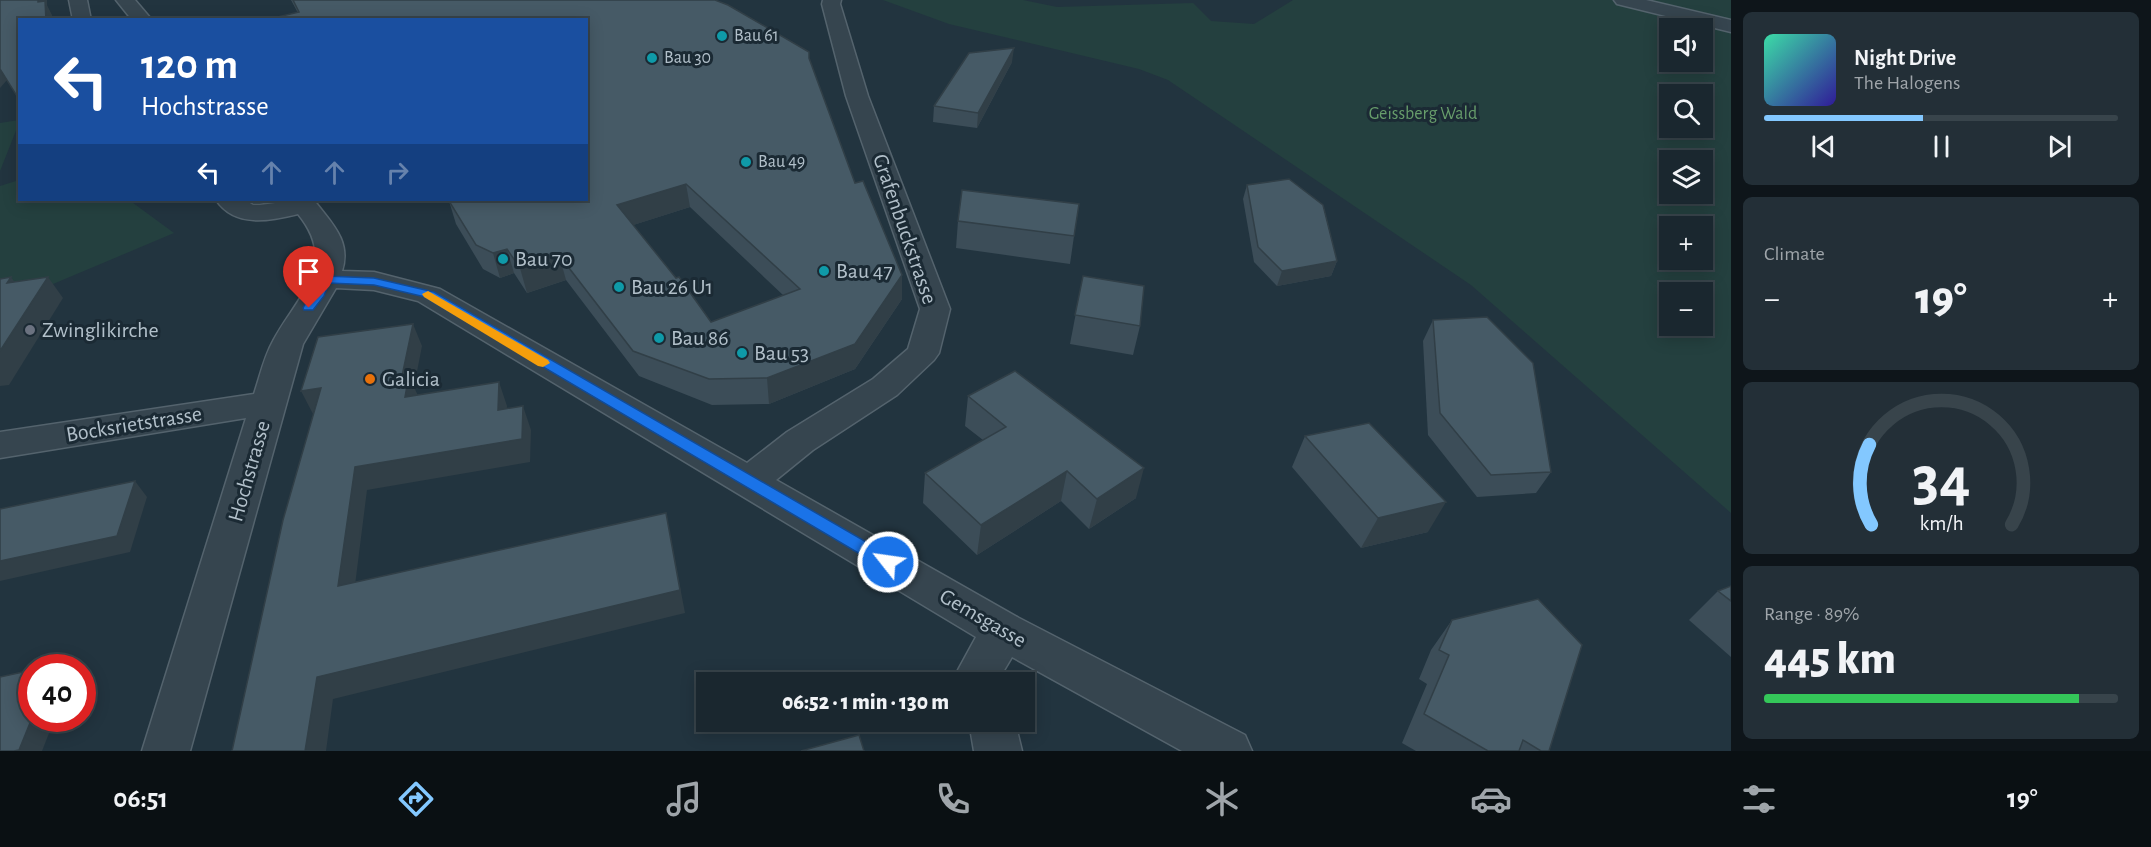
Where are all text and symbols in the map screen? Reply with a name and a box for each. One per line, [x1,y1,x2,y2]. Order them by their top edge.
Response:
map controls [1659,18,1713,336]
button: sound [1659,18,1713,72]
place label: Bau 61 [734,27,779,45]
marker: Bau 61 [715,29,729,43]
icon: left [42,42,120,120]
text: 120 m [141,44,238,86]
text: Night Drive [1854,47,1956,69]
place label: Bau 30 [664,49,711,67]
marker: Bau 30 [645,51,659,65]
text: The Halogens [1854,73,1960,93]
button: search [1659,84,1713,138]
text: Hochstrasse [141,93,269,120]
park label: Geissberg Wald [1369,105,1477,123]
icon: previous [1807,130,1840,163]
icon: pause [1925,130,1958,163]
icon: next [2043,130,2076,163]
button: layers [1659,150,1713,204]
street label: Grafenbuckstrasse [869,151,941,307]
place label: Bau 49 [758,153,805,171]
marker: Bau 49 [739,155,753,169]
icon: left [192,156,225,189]
icon: ahead [255,156,288,189]
icon: ahead [318,156,351,189]
icon: right [381,156,414,189]
button: + [1659,216,1713,270]
text: Climate [1764,244,1825,264]
pin [283,246,334,308]
place label: Bau 70 [515,248,573,270]
marker: Bau 70 [496,252,510,266]
icon: arrive [292,255,325,288]
place label: Bau 47 [836,260,893,282]
marker: Bau 47 [817,264,831,278]
place label: Bau 26 U1 [631,276,713,298]
text: 19° [1915,277,1967,322]
marker: Bau 26 U1 [612,280,626,294]
button: − [1659,282,1713,336]
text: − [1764,283,1780,316]
text: + [2102,283,2118,316]
place label: Zwinglikirche [42,319,159,341]
marker: Zwinglikirche [23,323,37,337]
place label: Bau 86 [671,327,729,349]
marker: Bau 86 [652,331,666,345]
place label: Bau 53 [754,342,809,364]
marker: Bau 53 [735,346,749,360]
place label: Galicia [382,368,440,390]
marker: Galicia [363,372,377,386]
street label: Bocksrietstrasse [64,402,204,446]
street label: Hochstrasse [224,418,274,524]
text: 34 [1912,449,1970,511]
text: km/h [1919,513,1963,534]
position arrow [856,530,920,594]
street label: Gemsgasse [936,585,1030,651]
text: Range · 89% [1764,604,1860,624]
text: 445 km [1764,637,1896,682]
speed limit sign: 40 [18,654,96,732]
text: 06:52 · 1 min · 130 m [782,691,949,713]
icon: directions [395,778,437,820]
icon: music [663,778,705,820]
icon: phone [932,778,974,820]
icon: climate [1201,778,1243,820]
icon: car [1470,778,1512,820]
icon: filters [1738,778,1780,820]
text: 06:51 [113,785,168,812]
text: 19° [2007,785,2038,812]

